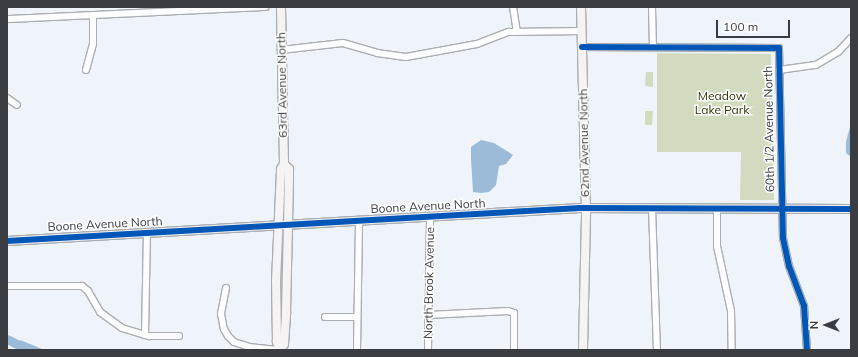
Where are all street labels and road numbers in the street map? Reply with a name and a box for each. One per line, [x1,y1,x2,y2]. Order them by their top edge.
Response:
street label: 63rd Avenue North [274,32,290,138]
street label: 60th 1/2 Avenue North [761,66,777,192]
street label: 62nd Avenue North [576,89,592,197]
street label: Boone Avenue North [370,196,486,216]
street label: Boone Avenue North [47,214,163,234]
street label: North Brook Avenue [421,227,437,339]

